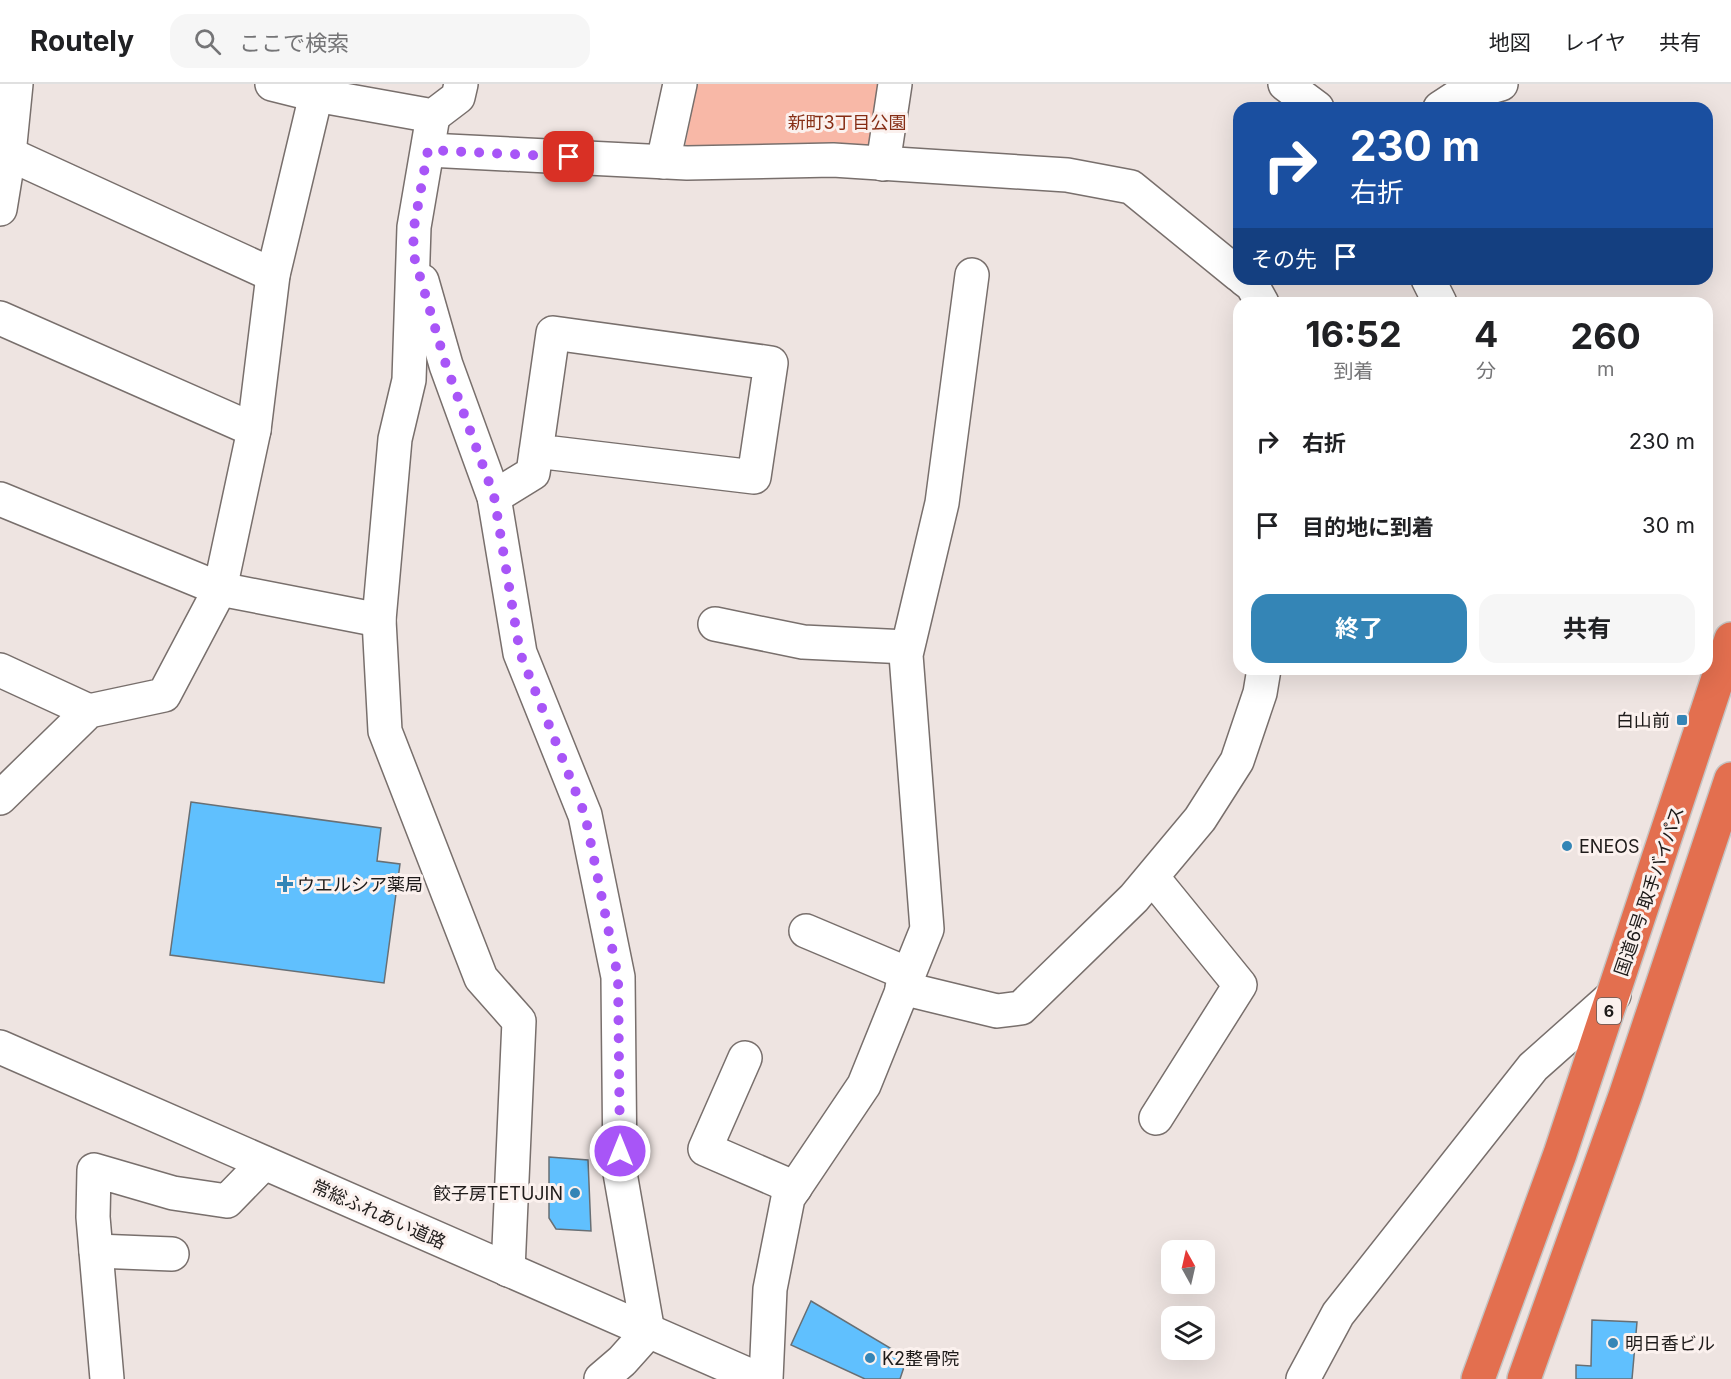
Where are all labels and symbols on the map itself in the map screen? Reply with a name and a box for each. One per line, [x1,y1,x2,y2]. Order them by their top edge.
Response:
park label: 新町3丁目公園 [787,112,907,133]
pin [543,131,594,182]
place label: 白山前 [1616,710,1670,731]
marker: 白山前 [1675,713,1689,727]
street label: 国道6号 取手バイパス [1610,803,1688,979]
place label: ENEOS [1579,836,1640,857]
marker: ENEOS [1560,839,1574,853]
place label: ウエルシア薬局 [297,874,423,895]
marker: ウエルシア薬局 [278,877,292,891]
road number: 6 [1597,998,1621,1024]
position arrow [588,1119,652,1183]
street label: 常総ふれあい道路 [309,1175,449,1253]
place label: 餃子房TETUJIN [433,1183,563,1204]
marker: 餃子房TETUJIN [568,1186,582,1200]
north arrow [1161,1240,1215,1294]
place label: 明日香ビル [1625,1333,1715,1354]
marker: 明日香ビル [1606,1336,1620,1350]
place label: K2整骨院 [882,1348,959,1369]
marker: K2整骨院 [863,1351,877,1365]

